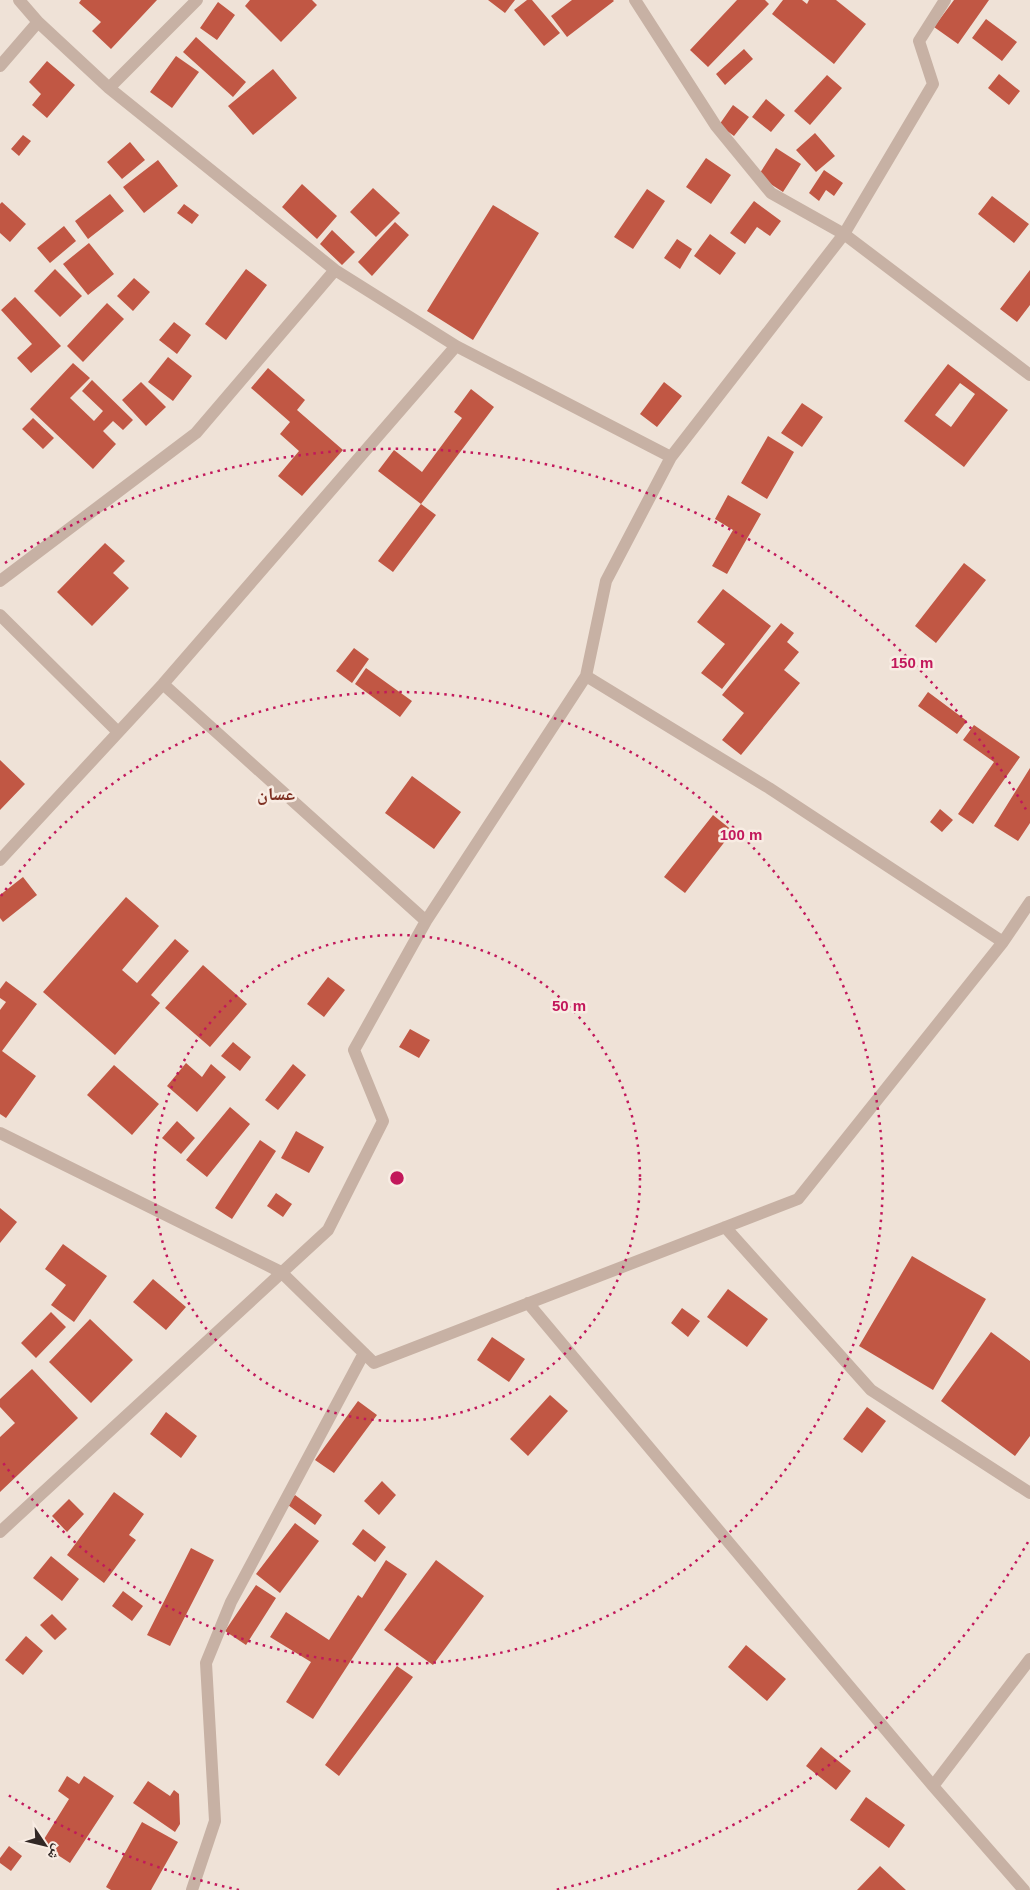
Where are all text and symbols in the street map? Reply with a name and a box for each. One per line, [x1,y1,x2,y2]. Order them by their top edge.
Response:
text: 150 m [891,654,933,671]
district label: عسان [257,784,295,805]
text: 100 m [720,826,762,843]
text: 50 m [552,997,586,1014]
centre of rings [388,1169,406,1187]
north arrow [20,1820,70,1870]
text: ش [44,1841,66,1863]

